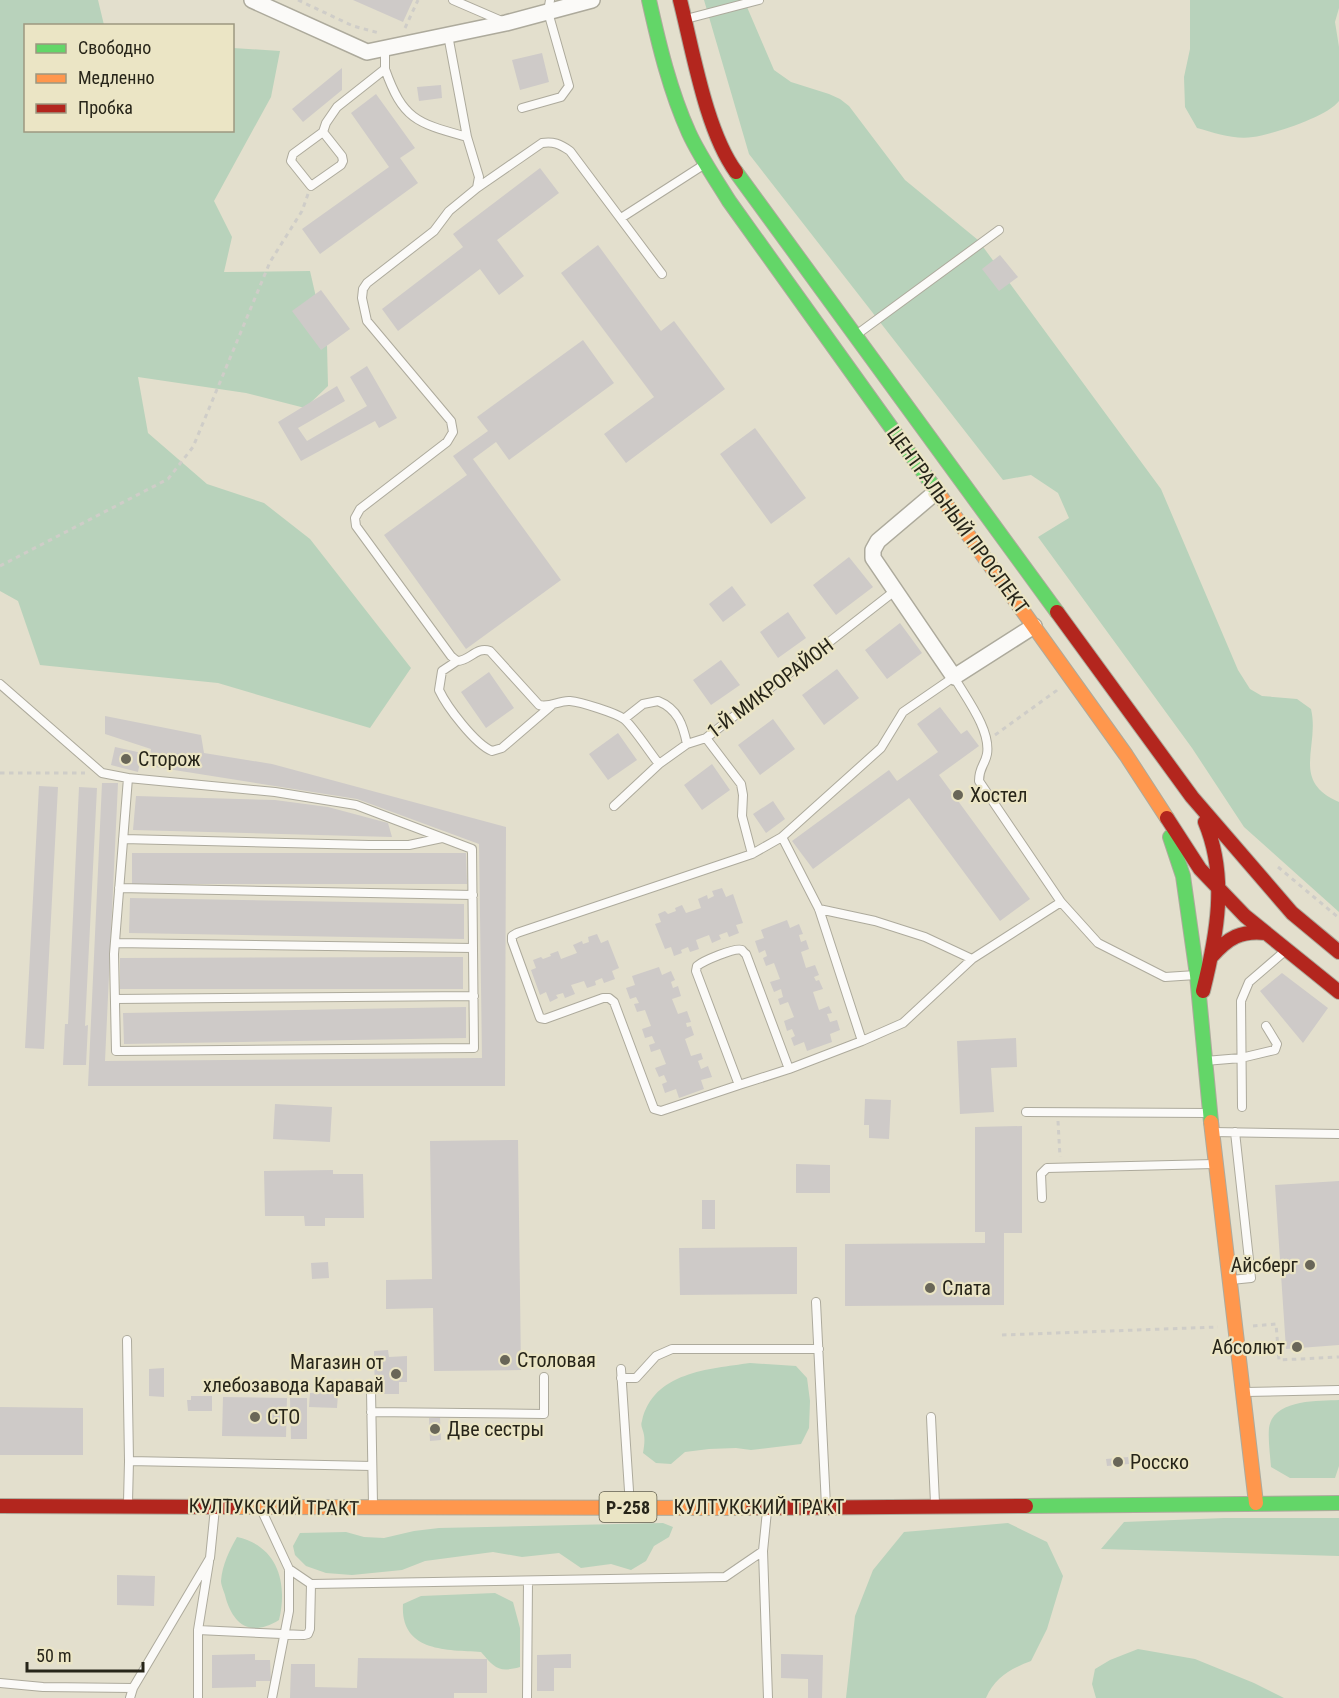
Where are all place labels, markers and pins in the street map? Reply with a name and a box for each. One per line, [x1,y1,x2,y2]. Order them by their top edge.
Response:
place label: Сторож [138,747,200,771]
marker: Сторож [119,752,133,766]
place label: Хостел [970,783,1027,807]
marker: Хостел [951,788,965,802]
place label: Айсберг [1231,1253,1299,1277]
marker: Айсберг [1303,1258,1317,1272]
place label: Слата [942,1276,991,1300]
marker: Слата [923,1281,937,1295]
place label: Абсолют [1212,1335,1285,1359]
marker: Абсолют [1290,1340,1304,1354]
place label: Столовая [517,1348,596,1372]
place label: Магазин от хлебозавода Каравай [203,1350,384,1397]
marker: Столовая [498,1353,512,1367]
marker: Магазин от хлебозавода Каравай [389,1367,403,1381]
place label: СТО [267,1405,300,1429]
marker: СТО [248,1410,262,1424]
place label: Две сестры [447,1417,544,1441]
marker: Две сестры [428,1422,442,1436]
place label: Росско [1130,1450,1189,1474]
marker: Росско [1111,1455,1125,1469]

